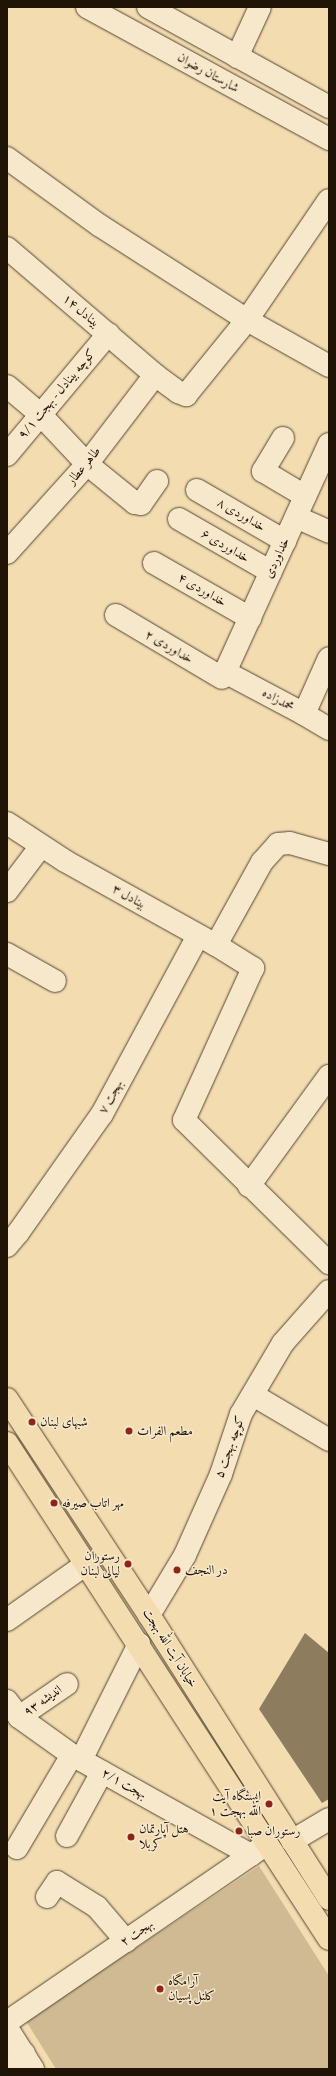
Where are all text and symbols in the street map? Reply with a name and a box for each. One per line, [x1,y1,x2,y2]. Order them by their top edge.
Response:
street label: شارستان رضوان [174,50,242,96]
street label: بینادل ۱۴ [59,291,103,331]
street label: کوچه بینادل - بهجت ۹/۱ [15,346,99,442]
street label: طاهر عطار [64,444,104,488]
street label: خداوردی ۸ [214,495,268,535]
street label: خداوردی ۶ [198,526,252,566]
street label: خداوردی [261,535,293,581]
street label: خداوردی ۴ [175,570,229,610]
street label: خداوردی ۲ [142,627,196,667]
street label: محمدزاده [259,685,297,715]
street label: بینادل ۳ [109,881,149,913]
street label: بهجت ۷ [95,1077,127,1117]
place label: شبهای لبنان [40,1414,88,1430]
street label: کوچه بهجت ۵ [212,1414,248,1480]
marker: شبهای لبنان [27,1417,37,1427]
place label: مطعم الفرات [137,1423,193,1439]
marker: مطعم الفرات [124,1426,134,1436]
place label: مهر اتاب صيرفه [62,1495,124,1511]
marker: مهر اتاب صيرفه [49,1498,59,1508]
place label: رستوران لیالی لبنان [81,1549,120,1580]
marker: رستوران لیالی لبنان [123,1559,133,1569]
place label: در النجف [185,1562,228,1578]
marker: در النجف [172,1565,182,1575]
street label: خیابان آیت الله بهجت [139,1605,201,1691]
street label: اندیشه ۹۳ [21,1682,65,1720]
street label: بهجت ۲/۱ [99,1765,149,1803]
place label: ایستگاه آیت الله بهجت ۱ [209,1789,261,1820]
marker: ایستگاه آیت الله بهجت ۱ [264,1799,274,1809]
place label: هتل آپارتمان کربلا [139,1822,189,1853]
place label: رستوران صبا [247,1823,300,1839]
marker: رستوران صبا [234,1826,244,1836]
marker: هتل آپارتمان کربلا [126,1832,136,1842]
street label: بهجت ۲ [118,1916,156,1950]
place label: آرامگاه کلنل پسیان [168,1974,215,2005]
marker: آرامگاه کلنل پسیان [155,1984,165,1994]

